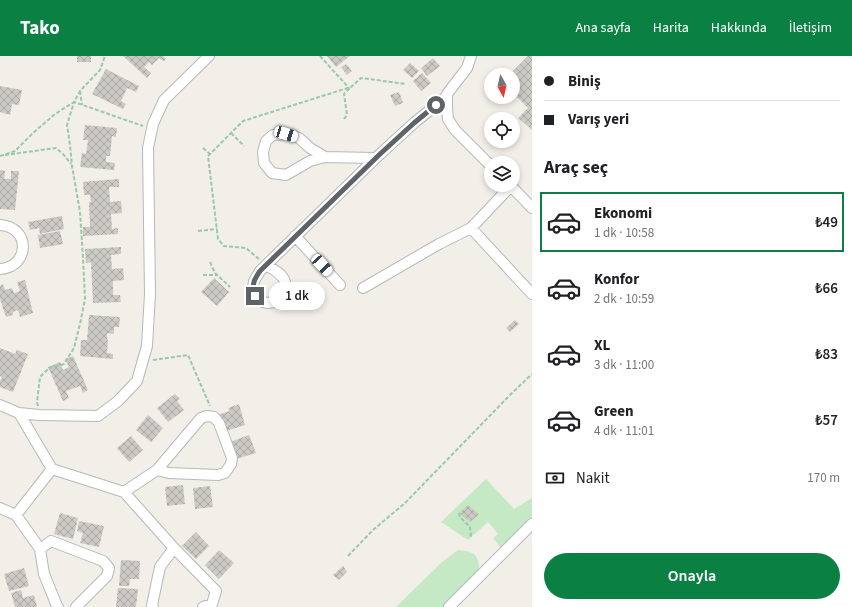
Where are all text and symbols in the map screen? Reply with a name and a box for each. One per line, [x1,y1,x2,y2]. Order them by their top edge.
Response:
text: Tako [20,15,60,42]
text: Ana sayfa [575,18,631,38]
text: Harita [653,18,689,38]
text: Hakkında [711,18,767,38]
text: İletişim [789,18,832,38]
north arrow [484,68,520,104]
map controls [484,68,520,192]
text: Biniş [568,71,601,92]
route start [427,96,445,114]
text: Varış yeri [568,109,629,130]
button: locate [484,112,520,148]
car [273,125,299,143]
text: Araç seç [544,155,608,180]
button: layers [484,156,520,192]
text: Ekonomi [594,203,652,224]
icon: car [546,204,582,240]
text: ₺49 [815,212,838,233]
text: 1 dk · 10:58 [594,224,654,242]
car [309,252,335,278]
text: Konfor [594,269,639,290]
icon: car [546,270,582,306]
text: ₺66 [815,278,838,299]
callout: 1 dk [269,282,325,310]
route end [246,287,264,305]
text: 1 dk [285,287,309,305]
text: 2 dk · 10:59 [594,290,654,308]
text: XL [594,335,610,356]
icon: car [546,336,582,372]
text: ₺83 [815,344,838,365]
text: 3 dk · 11:00 [594,356,654,374]
text: Green [594,401,634,422]
icon: car [546,402,582,438]
text: ₺57 [815,410,838,431]
text: 4 dk · 11:01 [594,422,654,440]
icon: cash [544,467,566,489]
text: Nakit [576,468,609,489]
text: 170 m [807,469,840,487]
button: Onayla [544,553,840,599]

